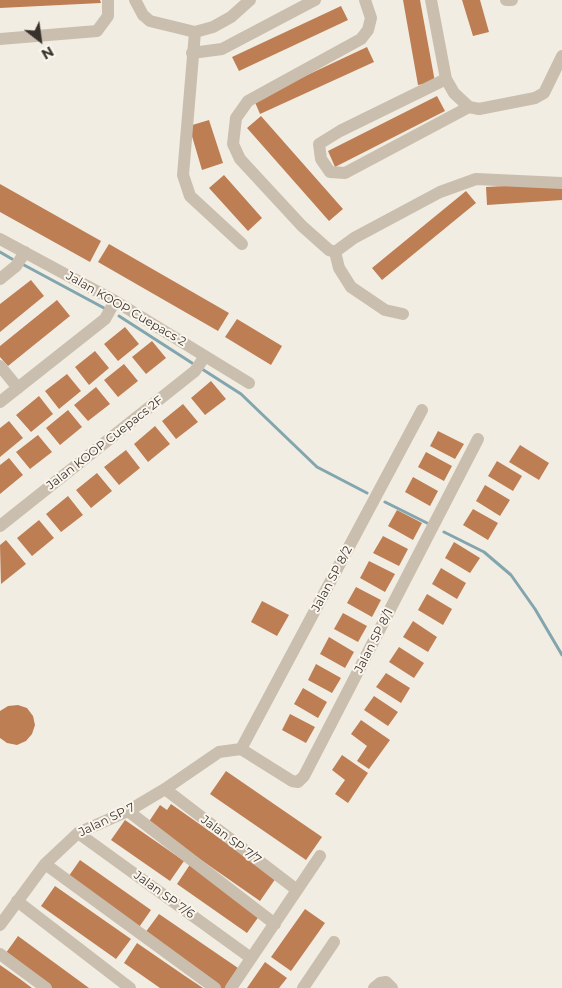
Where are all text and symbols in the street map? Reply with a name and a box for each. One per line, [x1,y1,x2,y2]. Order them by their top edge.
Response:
north arrow [15,15,65,65]
text: N [38,42,57,64]
street label: Jalan KOOP Cuepacs 2 [64,269,188,349]
street label: Jalan KOOP Cuepacs 2F [44,393,166,493]
street label: Jalan SP 8/2 [309,544,355,614]
street label: Jalan SP 8/1 [352,606,396,676]
street label: Jalan SP 7 [76,800,138,840]
street label: Jalan SP 7/7 [198,813,264,867]
street label: Jalan SP 7/6 [131,868,197,922]

